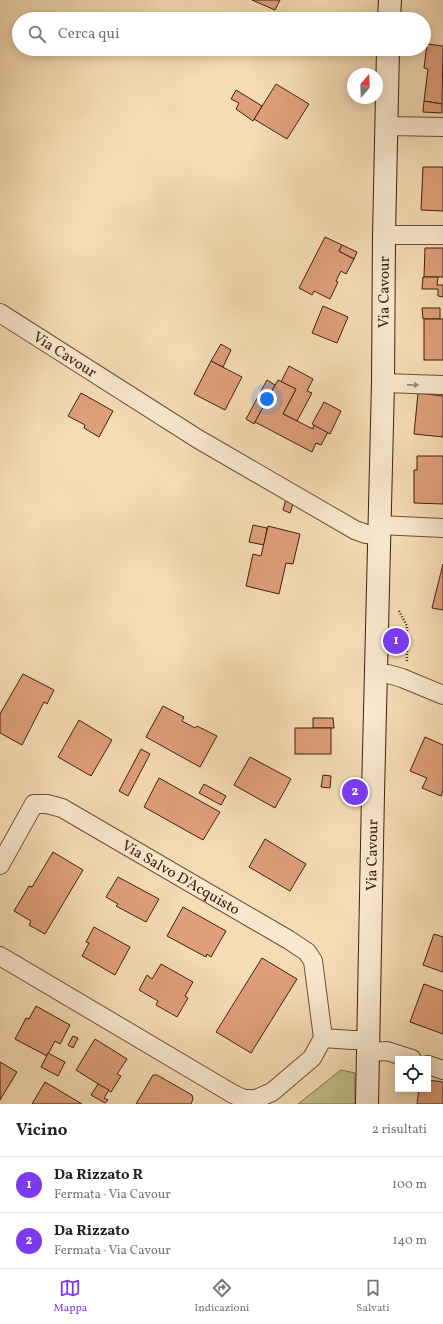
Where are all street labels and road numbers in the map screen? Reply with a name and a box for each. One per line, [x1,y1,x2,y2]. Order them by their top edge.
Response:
street label: Via Cavour [374,256,396,328]
street label: Via Cavour [28,327,100,384]
street label: Via Cavour [362,819,384,891]
street label: Via Salvo D'Acquisto [117,836,243,921]

